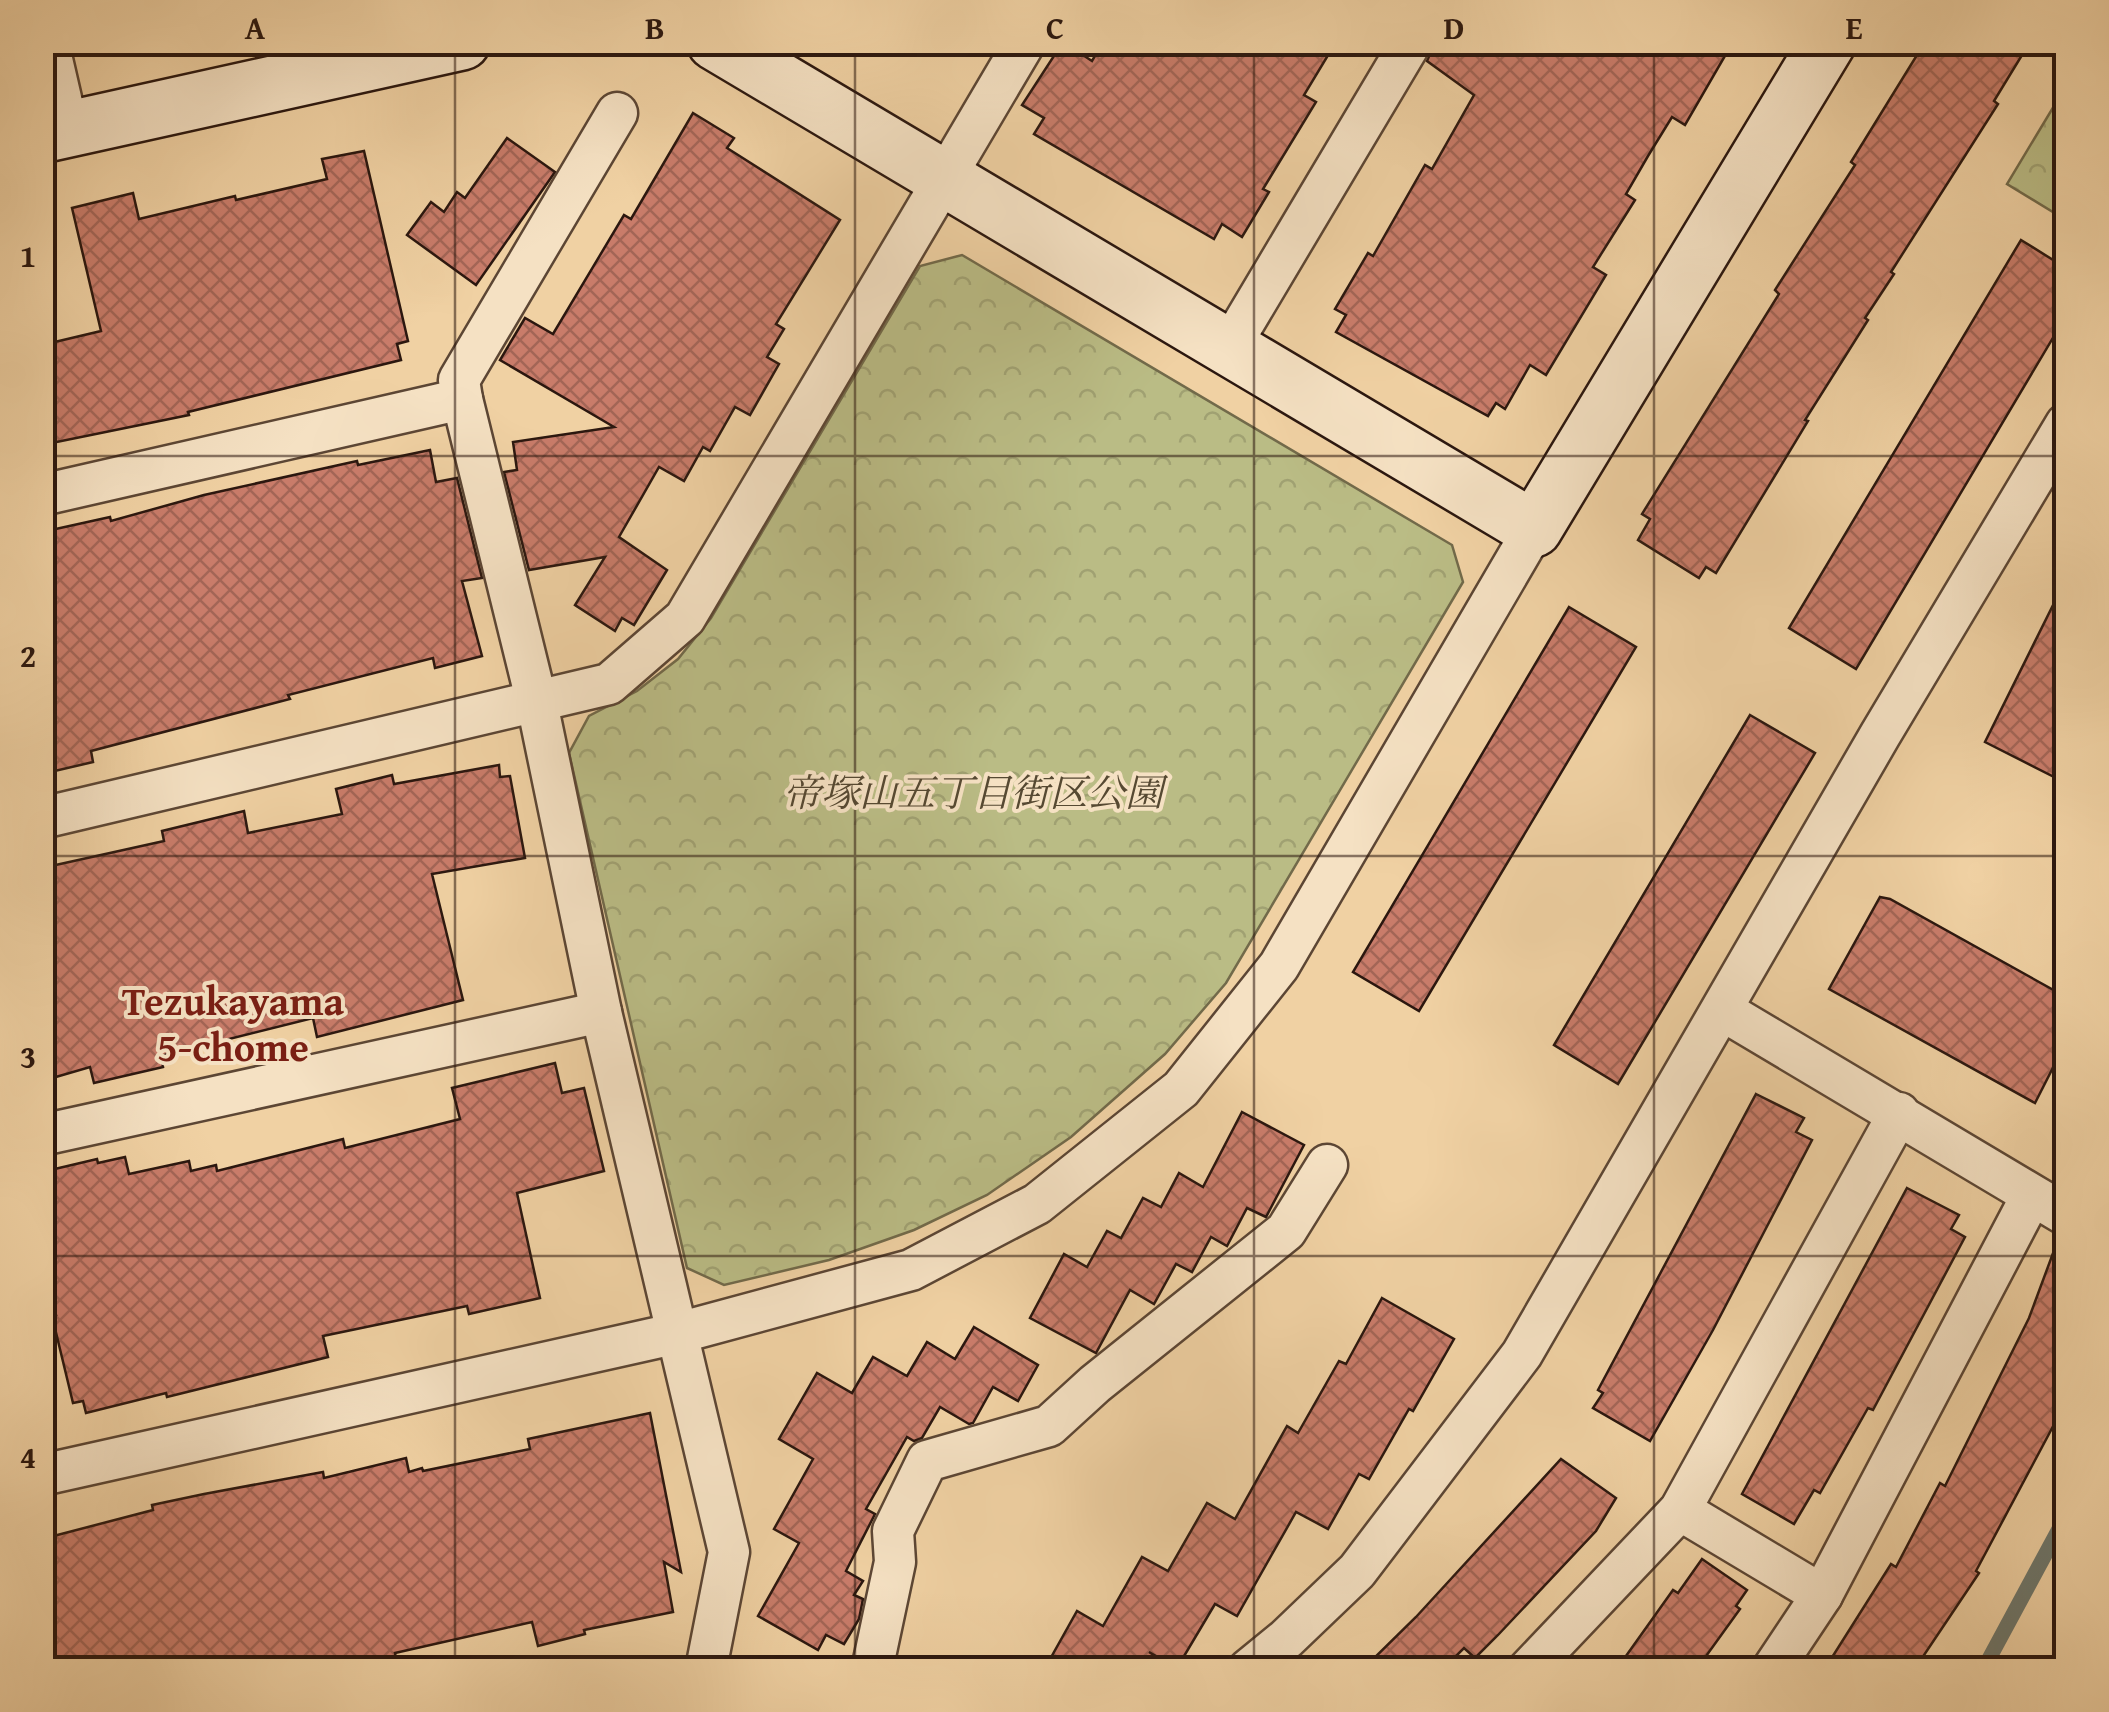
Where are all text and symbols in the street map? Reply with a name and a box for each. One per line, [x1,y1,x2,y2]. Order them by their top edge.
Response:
text: A [245,4,266,51]
text: B [645,4,665,51]
text: C [1046,4,1064,51]
text: D [1444,4,1464,51]
text: E [1845,4,1863,51]
text: 1 [20,232,36,279]
text: 2 [20,632,36,679]
park label: 帝塚山五丁目街区公園 [783,764,1169,820]
district label: Tezukayama 5-chome [122,971,345,1076]
text: 3 [20,1033,36,1080]
text: 4 [20,1433,36,1480]

